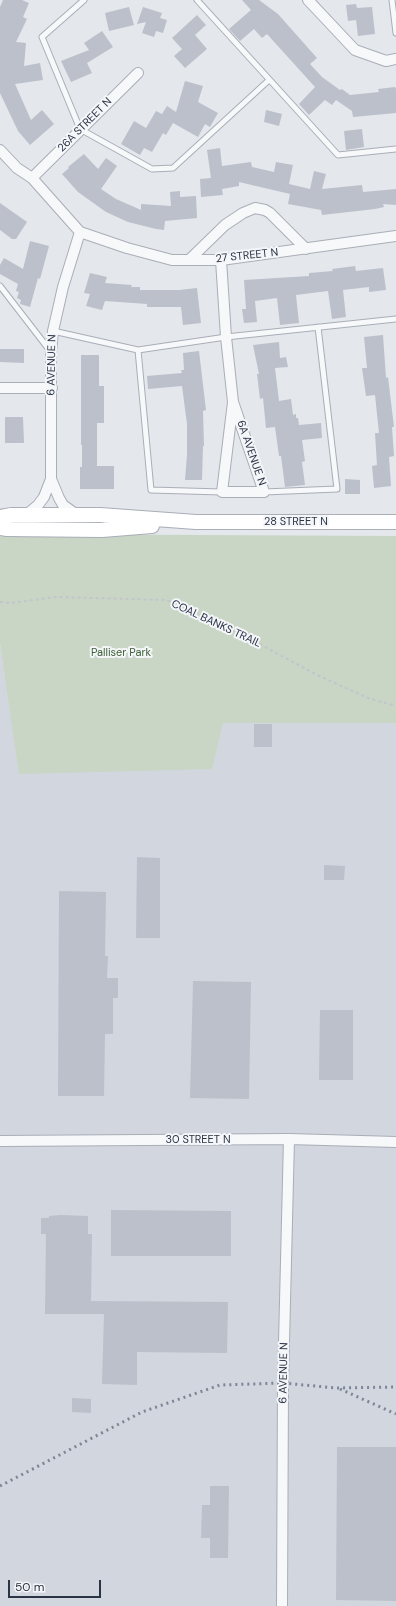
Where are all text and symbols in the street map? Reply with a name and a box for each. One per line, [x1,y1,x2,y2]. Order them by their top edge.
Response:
street label: 26A STREET N [55,95,115,155]
street label: 27 STREET N [215,246,279,266]
street label: 6 AVENUE N [45,334,59,396]
street label: 6A AVENUE N [234,419,268,487]
street label: 28 STREET N [264,515,328,529]
street label: COAL BANKS TRAIL [169,597,263,651]
park label: Palliser Park [91,646,151,660]
street label: 30 STREET N [166,1133,230,1147]
street label: 6 AVENUE N [277,1342,291,1404]
scale bar [10,1572,103,1598]
text: 50 m [15,1579,44,1595]

